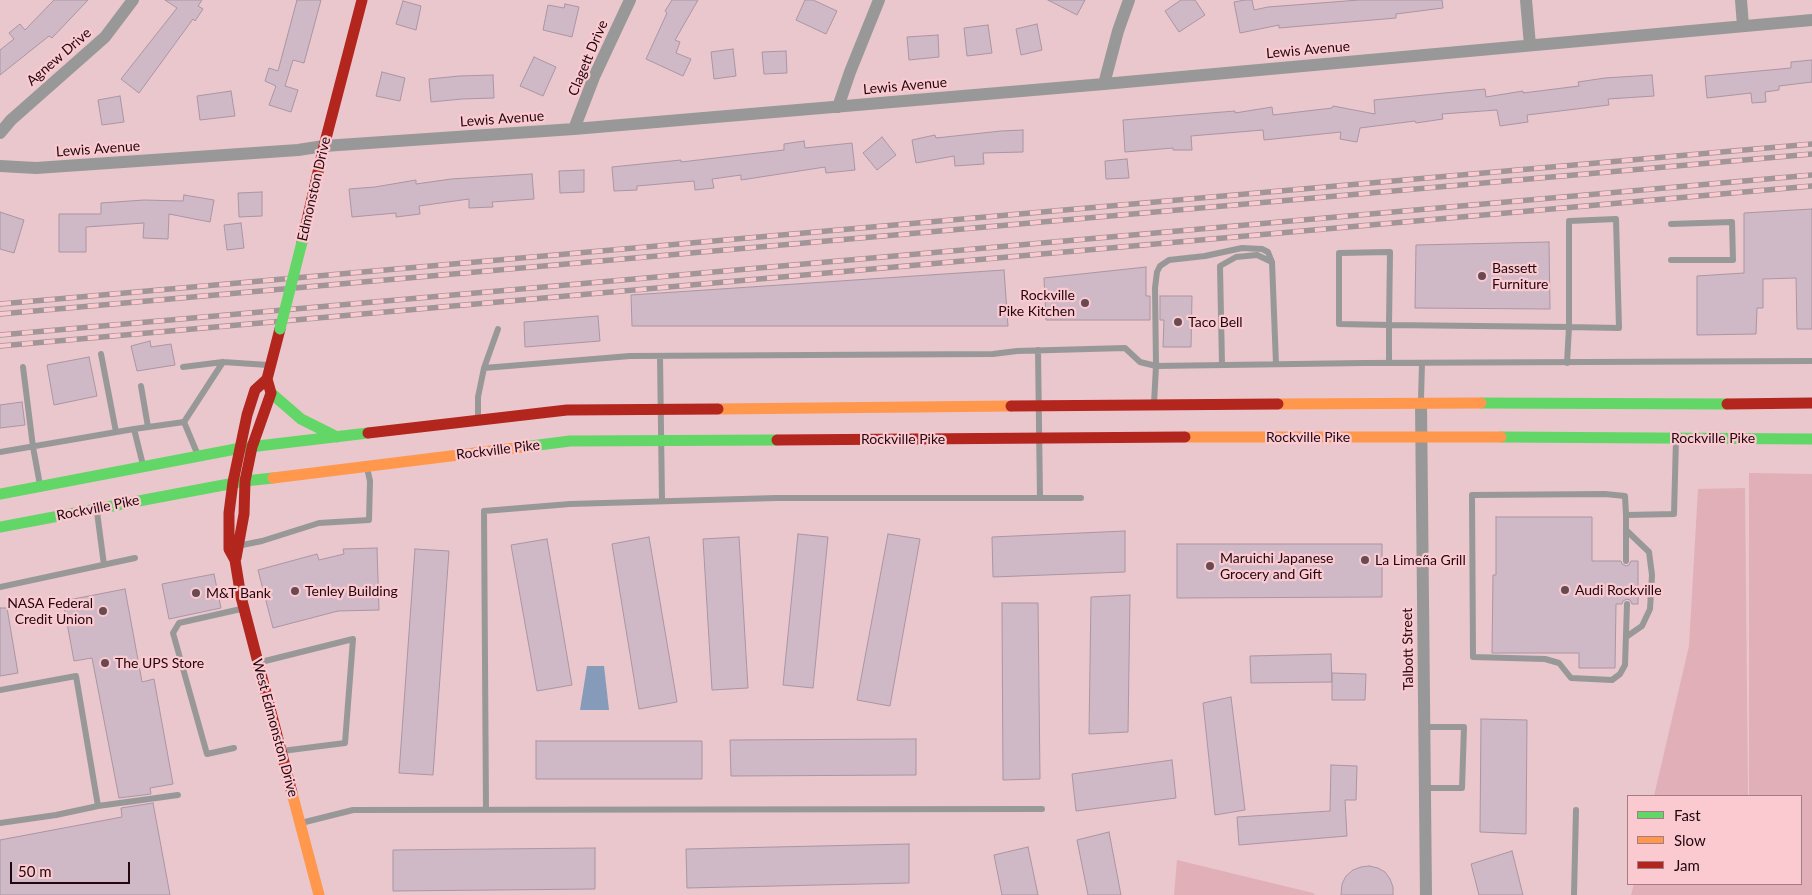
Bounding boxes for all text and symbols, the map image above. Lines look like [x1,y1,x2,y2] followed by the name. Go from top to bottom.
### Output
[565,18,611,98] street label: Clagett Drive
[23,24,95,90] street label: Agnew Drive
[1265,38,1351,62] street label: Lewis Avenue
[862,74,948,98] street label: Lewis Avenue
[459,108,545,130] street label: Lewis Avenue
[294,135,334,243] street label: Edmonston Drive
[55,138,141,160] street label: Lewis Avenue
[1492,260,1548,292] place label: Bassett Furniture
[1476,270,1488,282] marker: Bassett Furniture
[998,287,1075,320] place label: Rockville Pike Kitchen
[1079,297,1091,309] marker: Rockville Pike Kitchen
[1188,314,1243,330] place label: Taco Bell
[1172,316,1184,328] marker: Taco Bell
[1266,429,1350,445] street label: Rockville Pike
[1671,430,1755,446] street label: Rockville Pike
[861,431,945,447] street label: Rockville Pike
[455,437,541,463] street label: Rockville Pike
[55,492,141,524] street label: Rockville Pike
[1220,550,1334,582] place label: Maruichi Japanese Grocery and Gift
[1375,552,1466,568] place label: La Limeña Grill
[1359,554,1371,566] marker: La Limeña Grill
[1204,560,1216,572] marker: Maruichi Japanese Grocery and Gift
[1575,582,1662,598] place label: Audi Rockville
[305,583,398,599] place label: Tenley Building
[1559,584,1571,596] marker: Audi Rockville
[206,585,271,601] place label: M&T Bank
[289,585,301,597] marker: Tenley Building
[190,587,202,599] marker: M&T Bank
[7,595,93,628] place label: NASA Federal Credit Union
[97,605,109,617] marker: NASA Federal Credit Union
[1399,608,1417,690] street label: Talbott Street
[115,655,204,671] place label: The UPS Store
[99,657,111,669] marker: The UPS Store
[248,657,302,799] street label: West Edmonston Drive
[1627,795,1802,885] legend
[1674,806,1701,824] text: Fast
[1674,831,1706,849] text: Slow
[12,852,132,884] scale bar
[1674,856,1700,874] text: Jam
[18,862,52,880] text: 50 m

